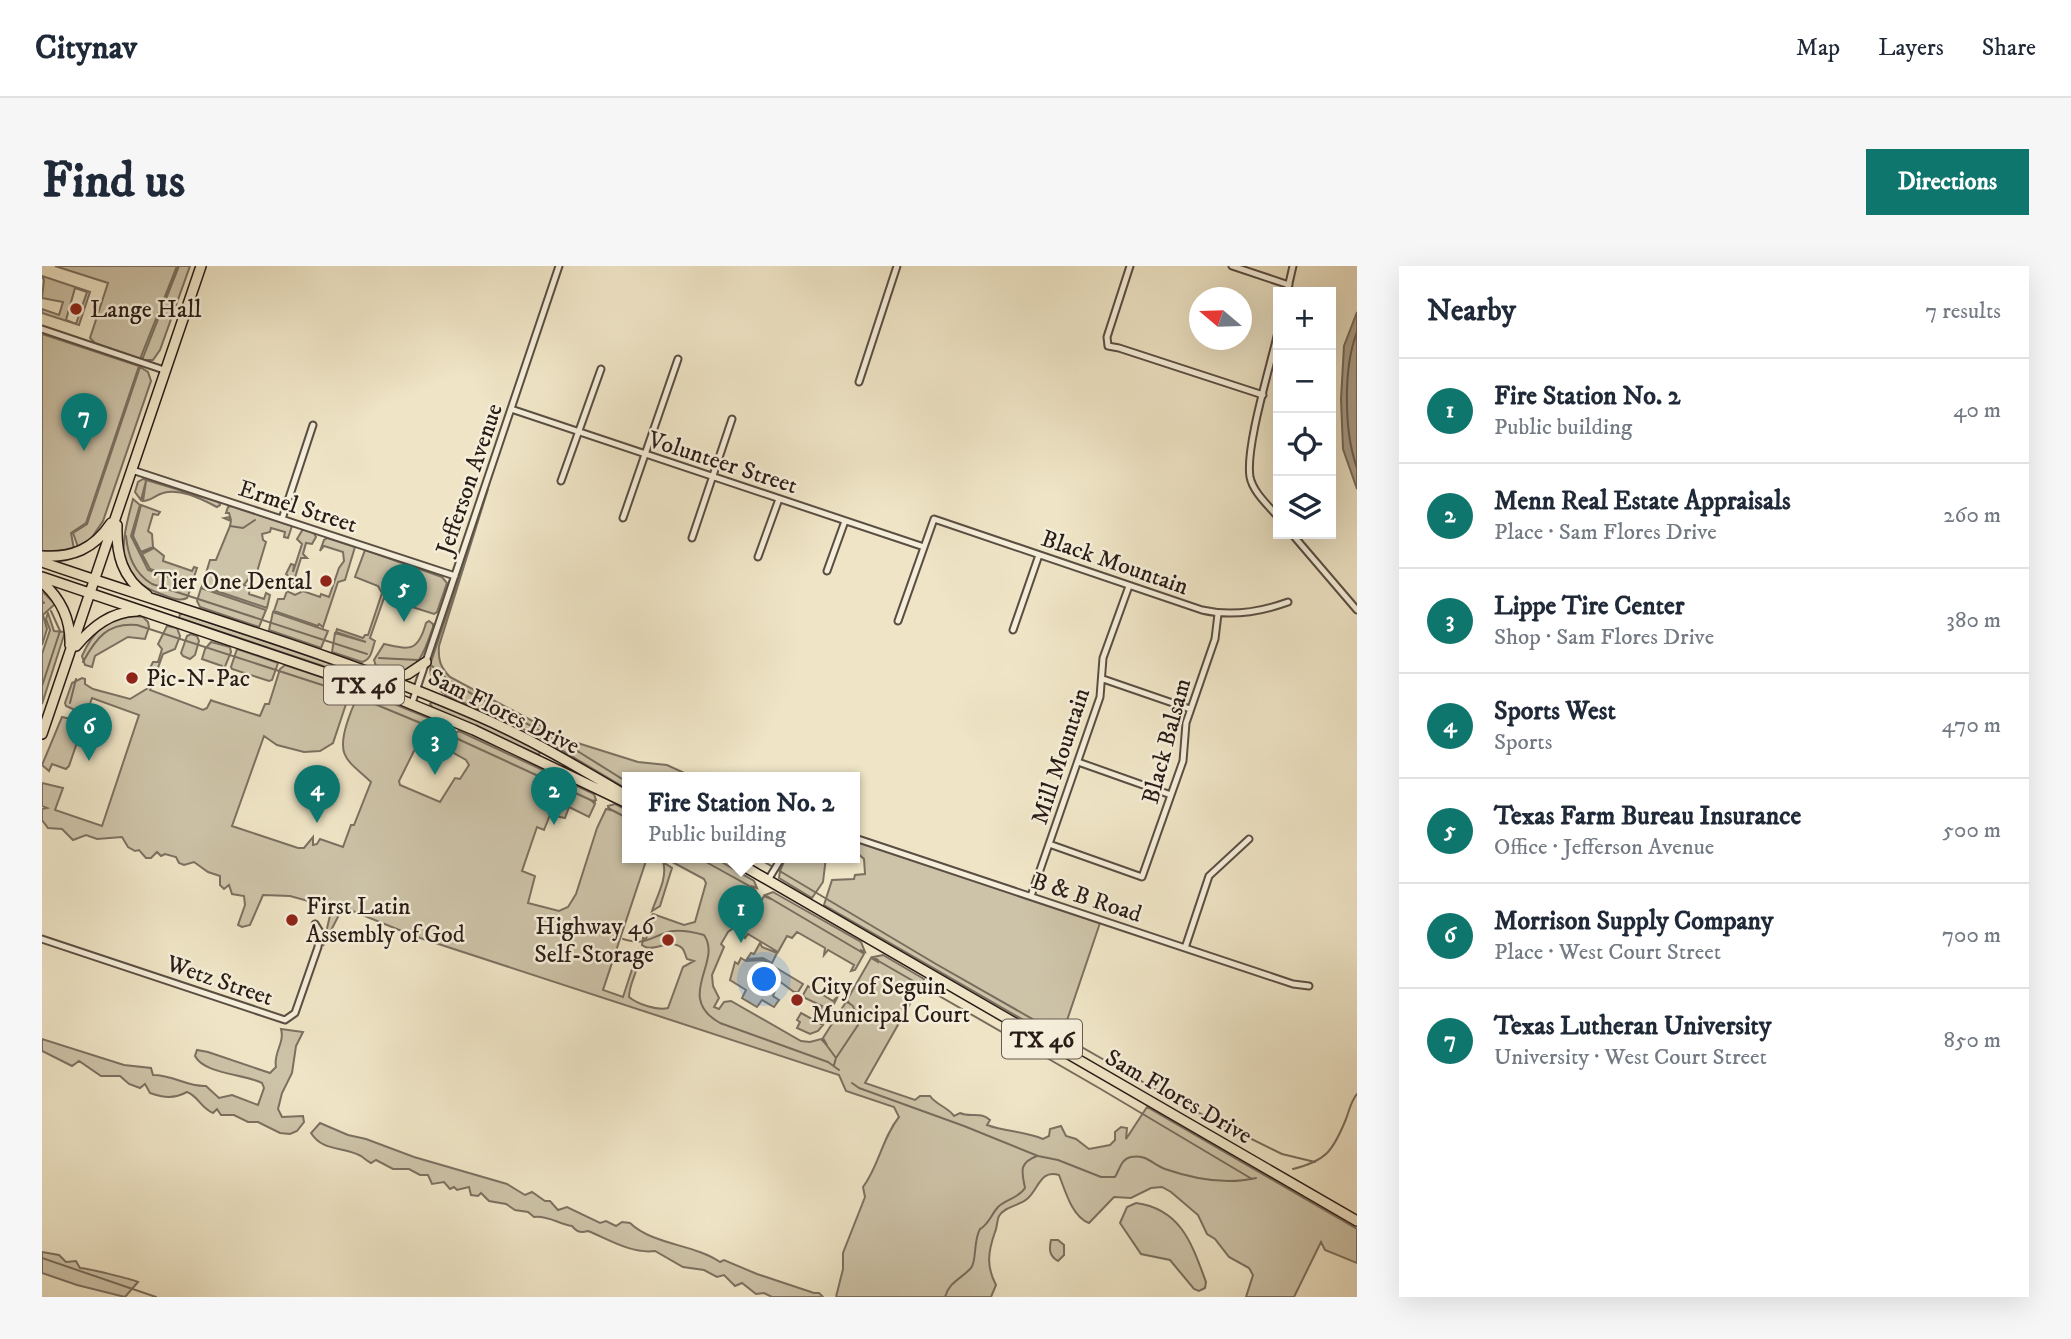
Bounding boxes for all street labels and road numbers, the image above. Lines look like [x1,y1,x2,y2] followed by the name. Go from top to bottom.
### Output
[429,400,510,561] street label: Jefferson Avenue
[643,424,801,501] street label: Volunteer Street
[235,474,361,540] street label: Ermel Street
[1037,524,1193,602] street label: Black Mountain
[423,662,584,762] street label: Sam Flores Drive
[324,666,404,704] road number: TX 46
[1136,675,1198,807] street label: Black Balsam
[1025,684,1097,828] street label: Mill Mountain
[1028,866,1146,930] street label: B & B Road
[161,948,277,1013] street label: Wetz Street
[1002,1020,1082,1058] road number: TX 46
[1100,1043,1257,1151] street label: Sam Flores Drive

